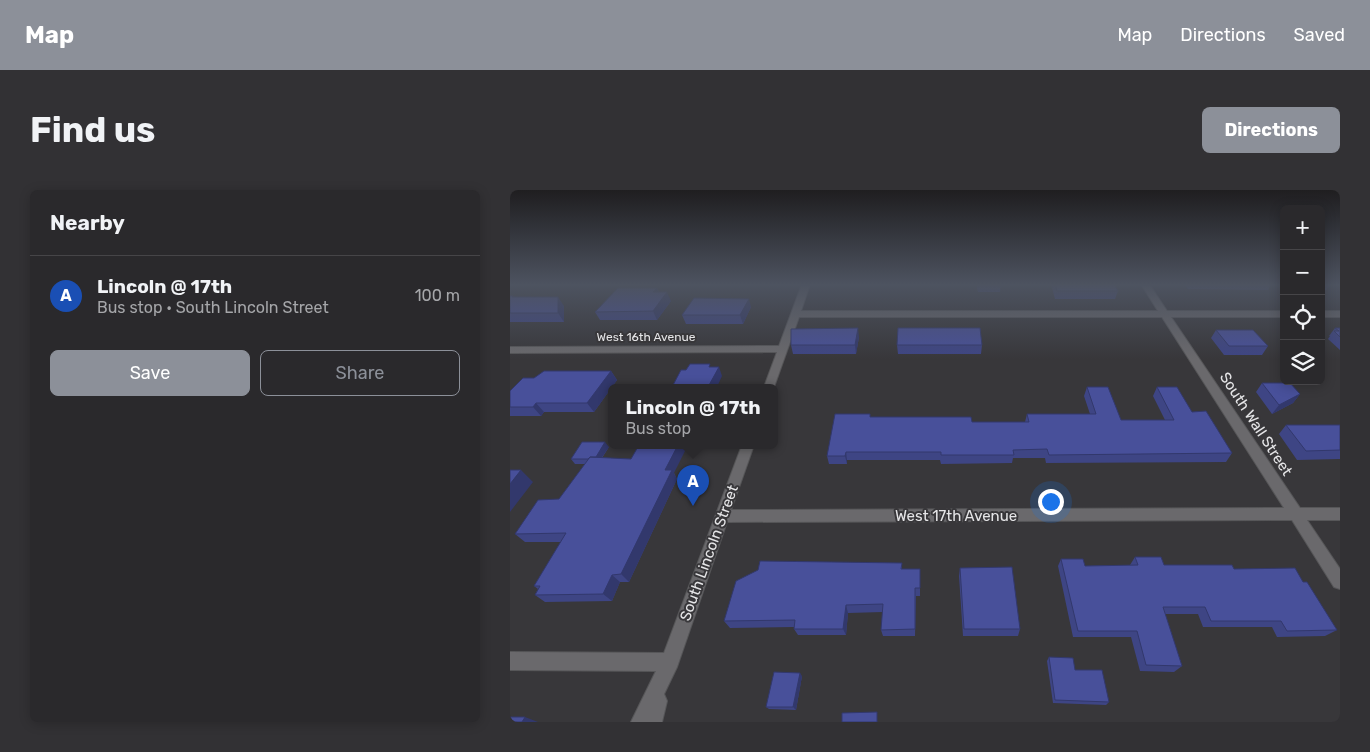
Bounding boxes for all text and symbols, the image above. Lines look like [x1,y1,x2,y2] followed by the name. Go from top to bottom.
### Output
[25,21,74,49] text: Map
[1117,24,1152,46] text: Map
[1180,24,1266,46] text: Directions
[1294,24,1345,46] text: Saved
[1202,107,1340,153] button: Directions
[30,109,155,151] text: Find us
[1280,205,1325,385] map controls
[1280,205,1325,250] button: +
[50,210,125,235] text: Nearby
[1280,250,1325,295] button: −
[97,275,232,298] text: Lincoln @ 17th
[60,286,72,305] text: A
[415,286,460,305] text: 100 m
[1280,295,1325,340] button: locate
[97,298,329,317] text: Bus stop · South Lincoln Street
[597,330,696,344] street label: West 16th Avenue
[1280,340,1325,385] button: layers
[50,350,250,396] button: Save
[260,350,460,396] button: Share
[1216,369,1296,479] street label: South Wall Street
[608,384,778,449] popup
[625,396,761,419] text: Lincoln @ 17th
[625,419,691,438] text: Bus stop
[677,465,709,506] pin: A
[676,482,742,623] street label: South Lincoln Street
[1038,489,1064,515] your location
[895,507,1017,525] street label: West 17th Avenue

